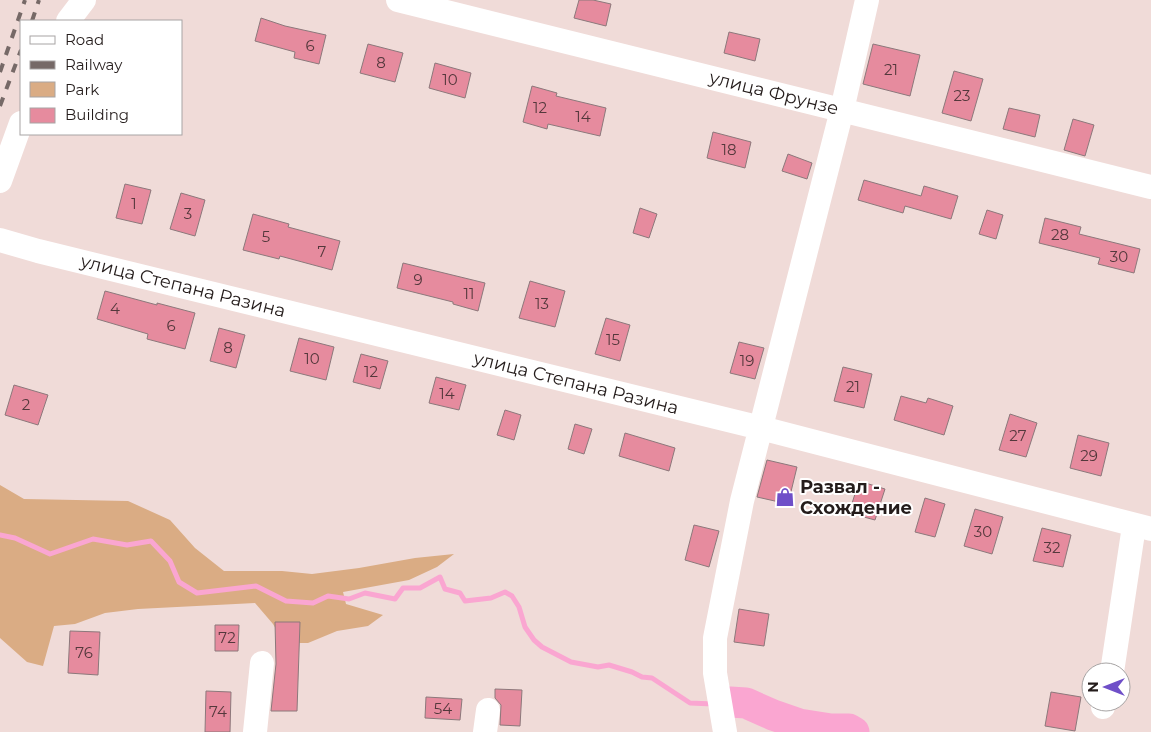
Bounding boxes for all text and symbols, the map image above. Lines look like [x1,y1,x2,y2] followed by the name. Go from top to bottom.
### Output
[20,20,182,135] legend
[65,30,104,49] text: Road
[305,36,315,55] house number: 6
[376,53,386,72] house number: 8
[65,55,123,74] text: Railway
[884,60,898,79] house number: 21
[706,66,841,120] street label: улица Фрунзе
[442,70,458,89] house number: 10
[65,80,99,99] text: Park
[954,86,970,105] house number: 23
[533,98,547,117] house number: 12
[65,105,129,124] text: Building
[575,107,591,126] house number: 14
[722,140,737,159] house number: 18
[131,194,137,213] house number: 1
[184,204,192,223] house number: 3
[1051,225,1069,244] house number: 28
[262,227,270,246] house number: 5
[318,242,327,261] house number: 7
[1110,247,1128,266] house number: 30
[77,250,288,322] street label: улица Степана Разина
[413,270,423,289] house number: 9
[464,284,474,303] house number: 11
[535,294,549,313] house number: 13
[110,299,120,318] house number: 4
[166,316,176,335] house number: 6
[606,330,620,349] house number: 15
[223,338,233,357] house number: 8
[470,347,681,419] street label: улица Степана Разина
[304,349,320,368] house number: 10
[740,351,754,370] house number: 19
[364,362,378,381] house number: 12
[846,377,860,396] house number: 21
[439,384,455,403] house number: 14
[22,395,30,414] house number: 2
[1009,426,1027,445] house number: 27
[1080,446,1098,465] house number: 29
[800,476,912,519] place label: Развал - Схождение
[774,486,796,508] shop icon: Развал - Схождение
[974,522,992,541] house number: 30
[1044,538,1060,557] house number: 32
[218,628,236,647] house number: 72
[75,643,93,662] house number: 76
[1081,662,1131,712] north arrow
[1084,681,1102,693] text: N
[434,699,452,718] house number: 54
[209,702,227,721] house number: 74

